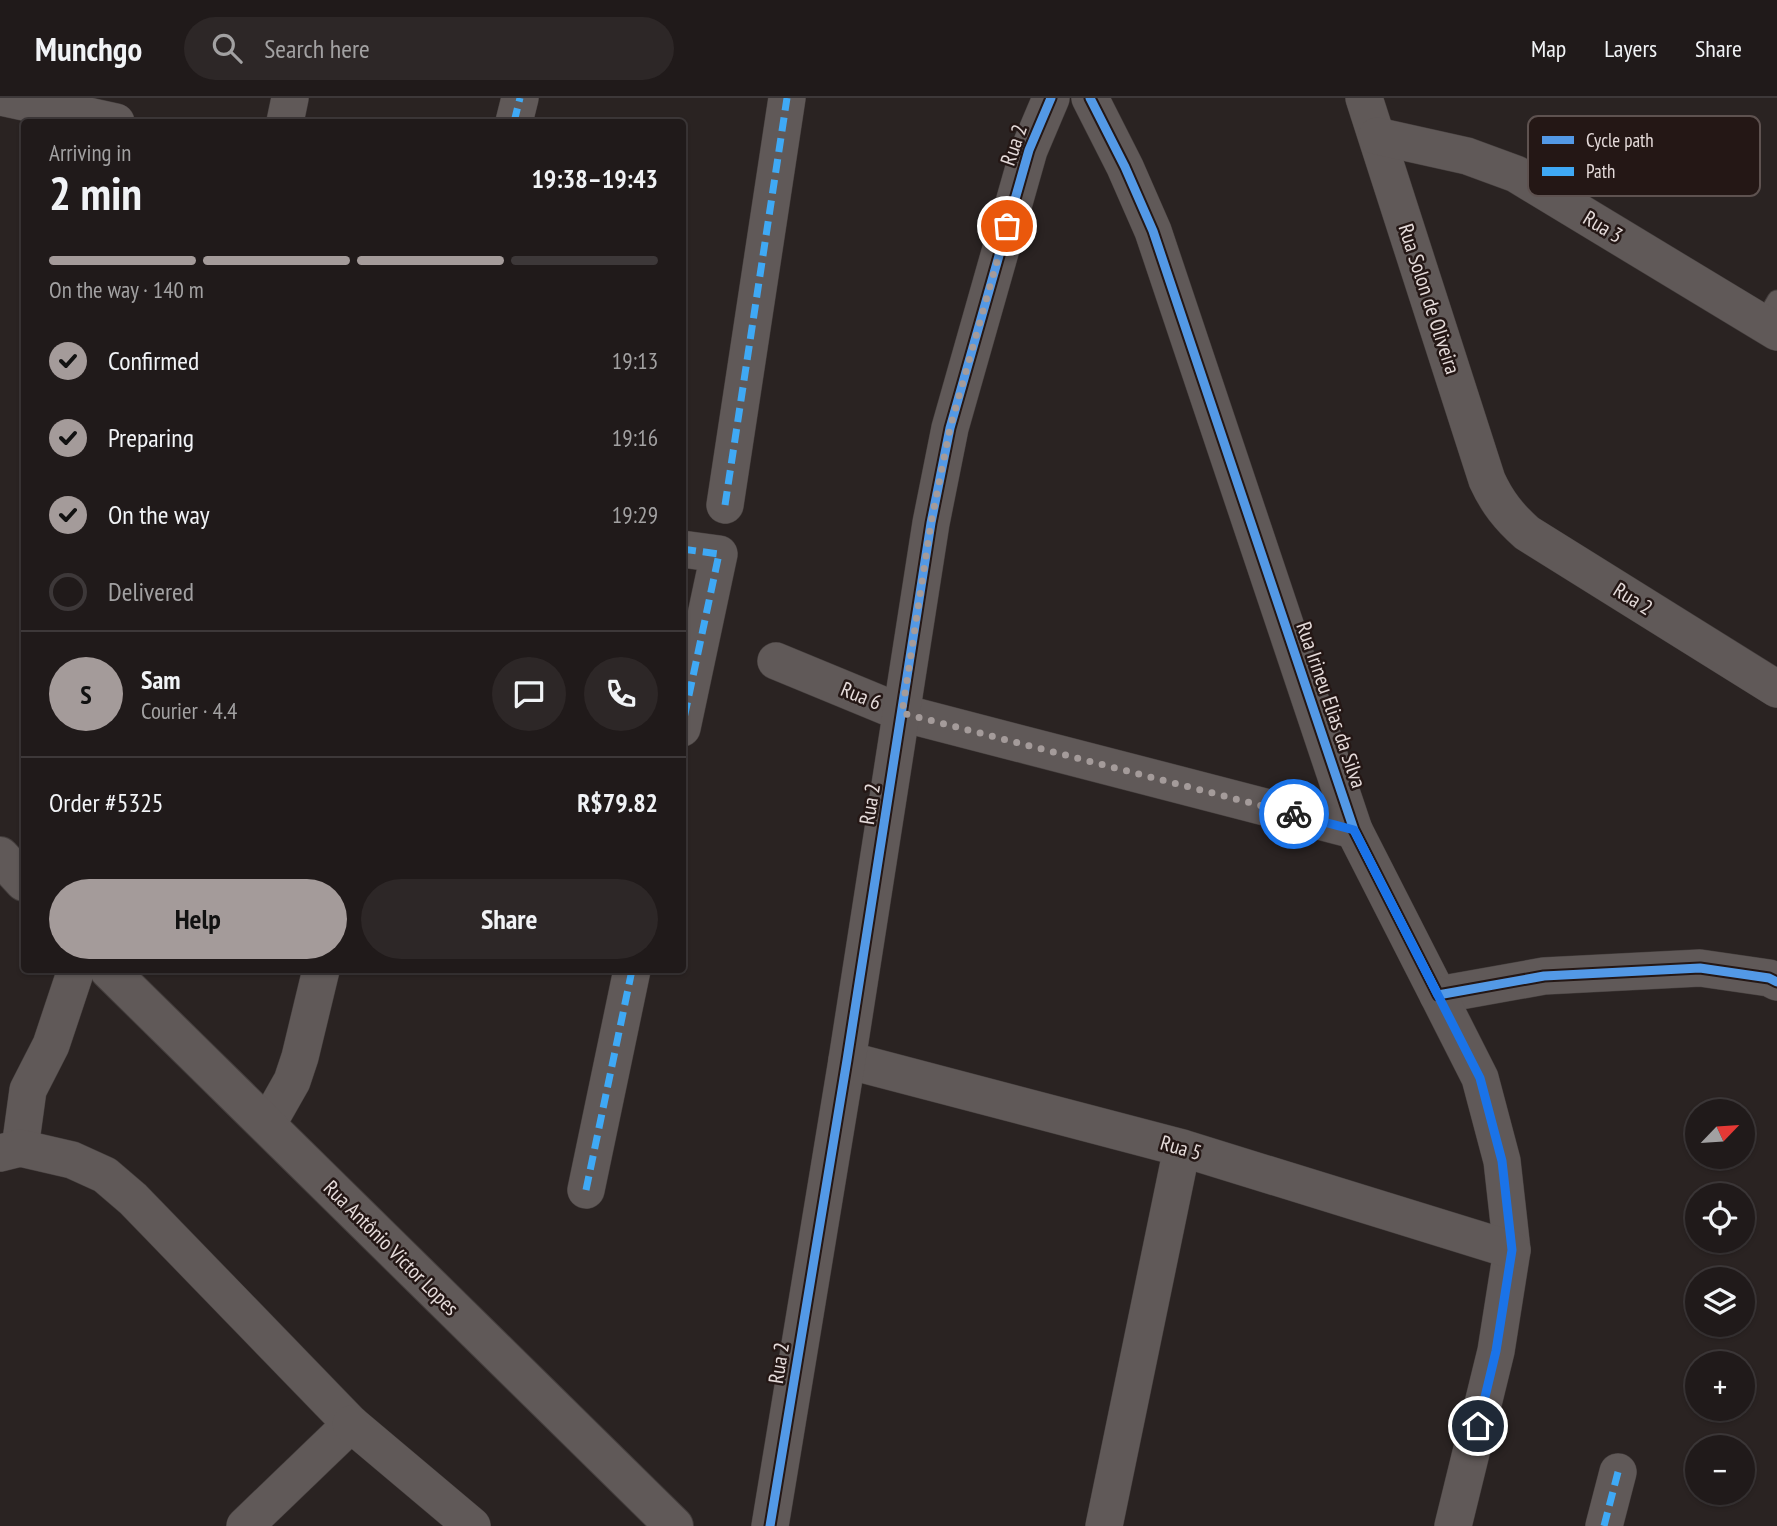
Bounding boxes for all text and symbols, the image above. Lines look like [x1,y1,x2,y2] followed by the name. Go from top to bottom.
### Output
[184,17,674,80] search box
[35,27,142,70] text: Munchgo
[208,29,246,67] icon: search
[264,32,370,65] text: Search here
[1531,33,1566,64] text: Map
[1604,33,1657,64] text: Layers
[1695,33,1742,64] text: Share
[1528,116,1760,196] legend
[994,121,1033,169] street label: Rua 2
[1586,128,1654,152] text: Cycle path
[49,138,131,167] text: Arriving in
[1586,159,1615,183] text: Path
[531,162,658,195] text: 19:38–19:43
[49,163,142,223] text: 2 min
[977,196,1037,256] pin
[1579,204,1628,249] street label: Rua 3
[988,207,1026,245] icon: bag
[1392,220,1466,377] street label: Rua Solon de Oliveira
[49,275,204,304] text: On the way · 140 m
[49,342,87,380] icon: check
[108,344,199,377] text: Confirmed
[612,346,658,375] text: 19:13
[49,419,87,457] icon: check
[108,421,194,454] text: Preparing
[612,423,658,452] text: 19:16
[49,496,87,534] icon: check
[108,498,210,531] text: On the way
[612,500,658,529] text: 19:29
[108,575,194,608] text: Delivered
[1609,576,1658,621] street label: Rua 2
[1290,618,1373,792] street label: Rua Irineu Elias da Silva
[492,657,566,731] button: chat
[584,657,658,731] button: phone
[141,663,180,696] text: Sam
[837,675,885,716] street label: Rua 6
[80,678,92,711] text: S
[141,696,237,725] text: Courier · 4.4
[1259,779,1329,849] courier
[853,781,886,827] street label: Rua 2
[49,786,164,819] text: Order #5325
[577,786,658,819] text: R$79.82
[1275,795,1313,833] icon: bike
[49,879,347,959] button: Help
[361,879,658,959] button: Share
[1685,1099,1755,1169] north arrow
[1685,1099,1755,1505] map controls
[1157,1129,1205,1166] street label: Rua 5
[318,1174,465,1321] street label: Rua Antônio Victor Lopes
[1685,1183,1755,1253] button: locate
[1685,1267,1755,1337] button: layers
[762,1340,795,1386] street label: Rua 2
[1685,1351,1755,1421] button: +
[1448,1396,1508,1456] pin
[1459,1407,1497,1445] icon: home
[1685,1435,1755,1505] button: −

